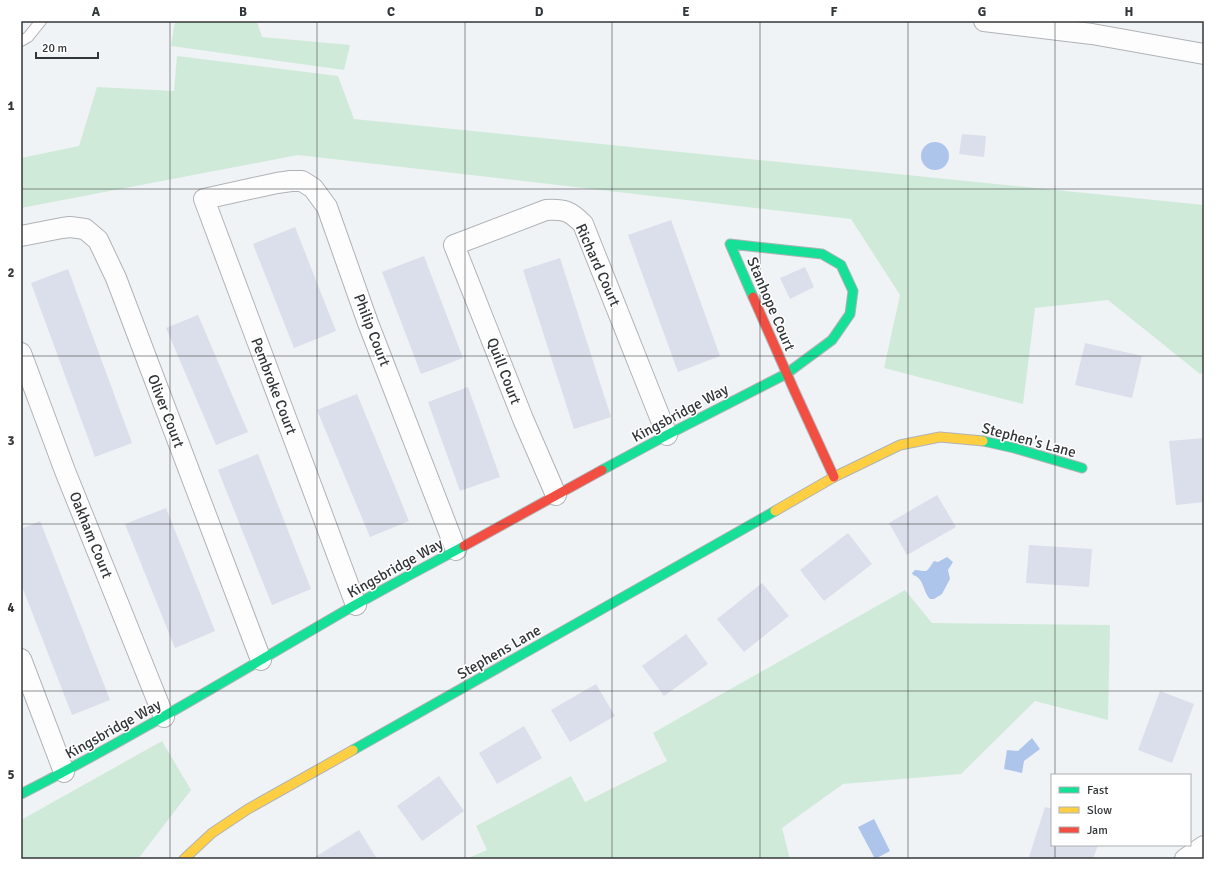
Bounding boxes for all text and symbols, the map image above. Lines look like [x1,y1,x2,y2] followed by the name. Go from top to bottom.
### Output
[92,4,101,20] text: A
[239,4,247,20] text: B
[387,4,395,20] text: C
[535,4,544,20] text: D
[682,4,690,20] text: E
[831,4,838,20] text: F
[978,4,986,20] text: G
[1125,4,1133,20] text: H
[36,34,98,60] scale bar
[42,41,67,56] text: 20 m
[7,98,15,114] text: 1
[572,221,624,309] street label: Richard Court
[743,254,799,354] street label: Stanhope Court
[7,265,15,281] text: 2
[350,291,394,369] street label: Philip Court
[247,335,301,437] street label: Pembroke Court
[483,335,525,407] street label: Quill Court
[144,372,188,450] street label: Oliver Court
[629,380,731,446] street label: Kingsbridge Way
[980,419,1078,461] street label: Stephen's Lane
[7,433,15,449] text: 3
[65,489,117,581] street label: Oakham Court
[344,534,446,602] street label: Kingsbridge Way
[7,600,15,616] text: 4
[454,621,544,683] street label: Stephens Lane
[62,695,164,763] street label: Kingsbridge Way
[7,767,15,783] text: 5
[1051,774,1191,846] legend
[1087,783,1108,798] text: Fast
[1087,803,1112,818] text: Slow
[1087,823,1108,838] text: Jam

